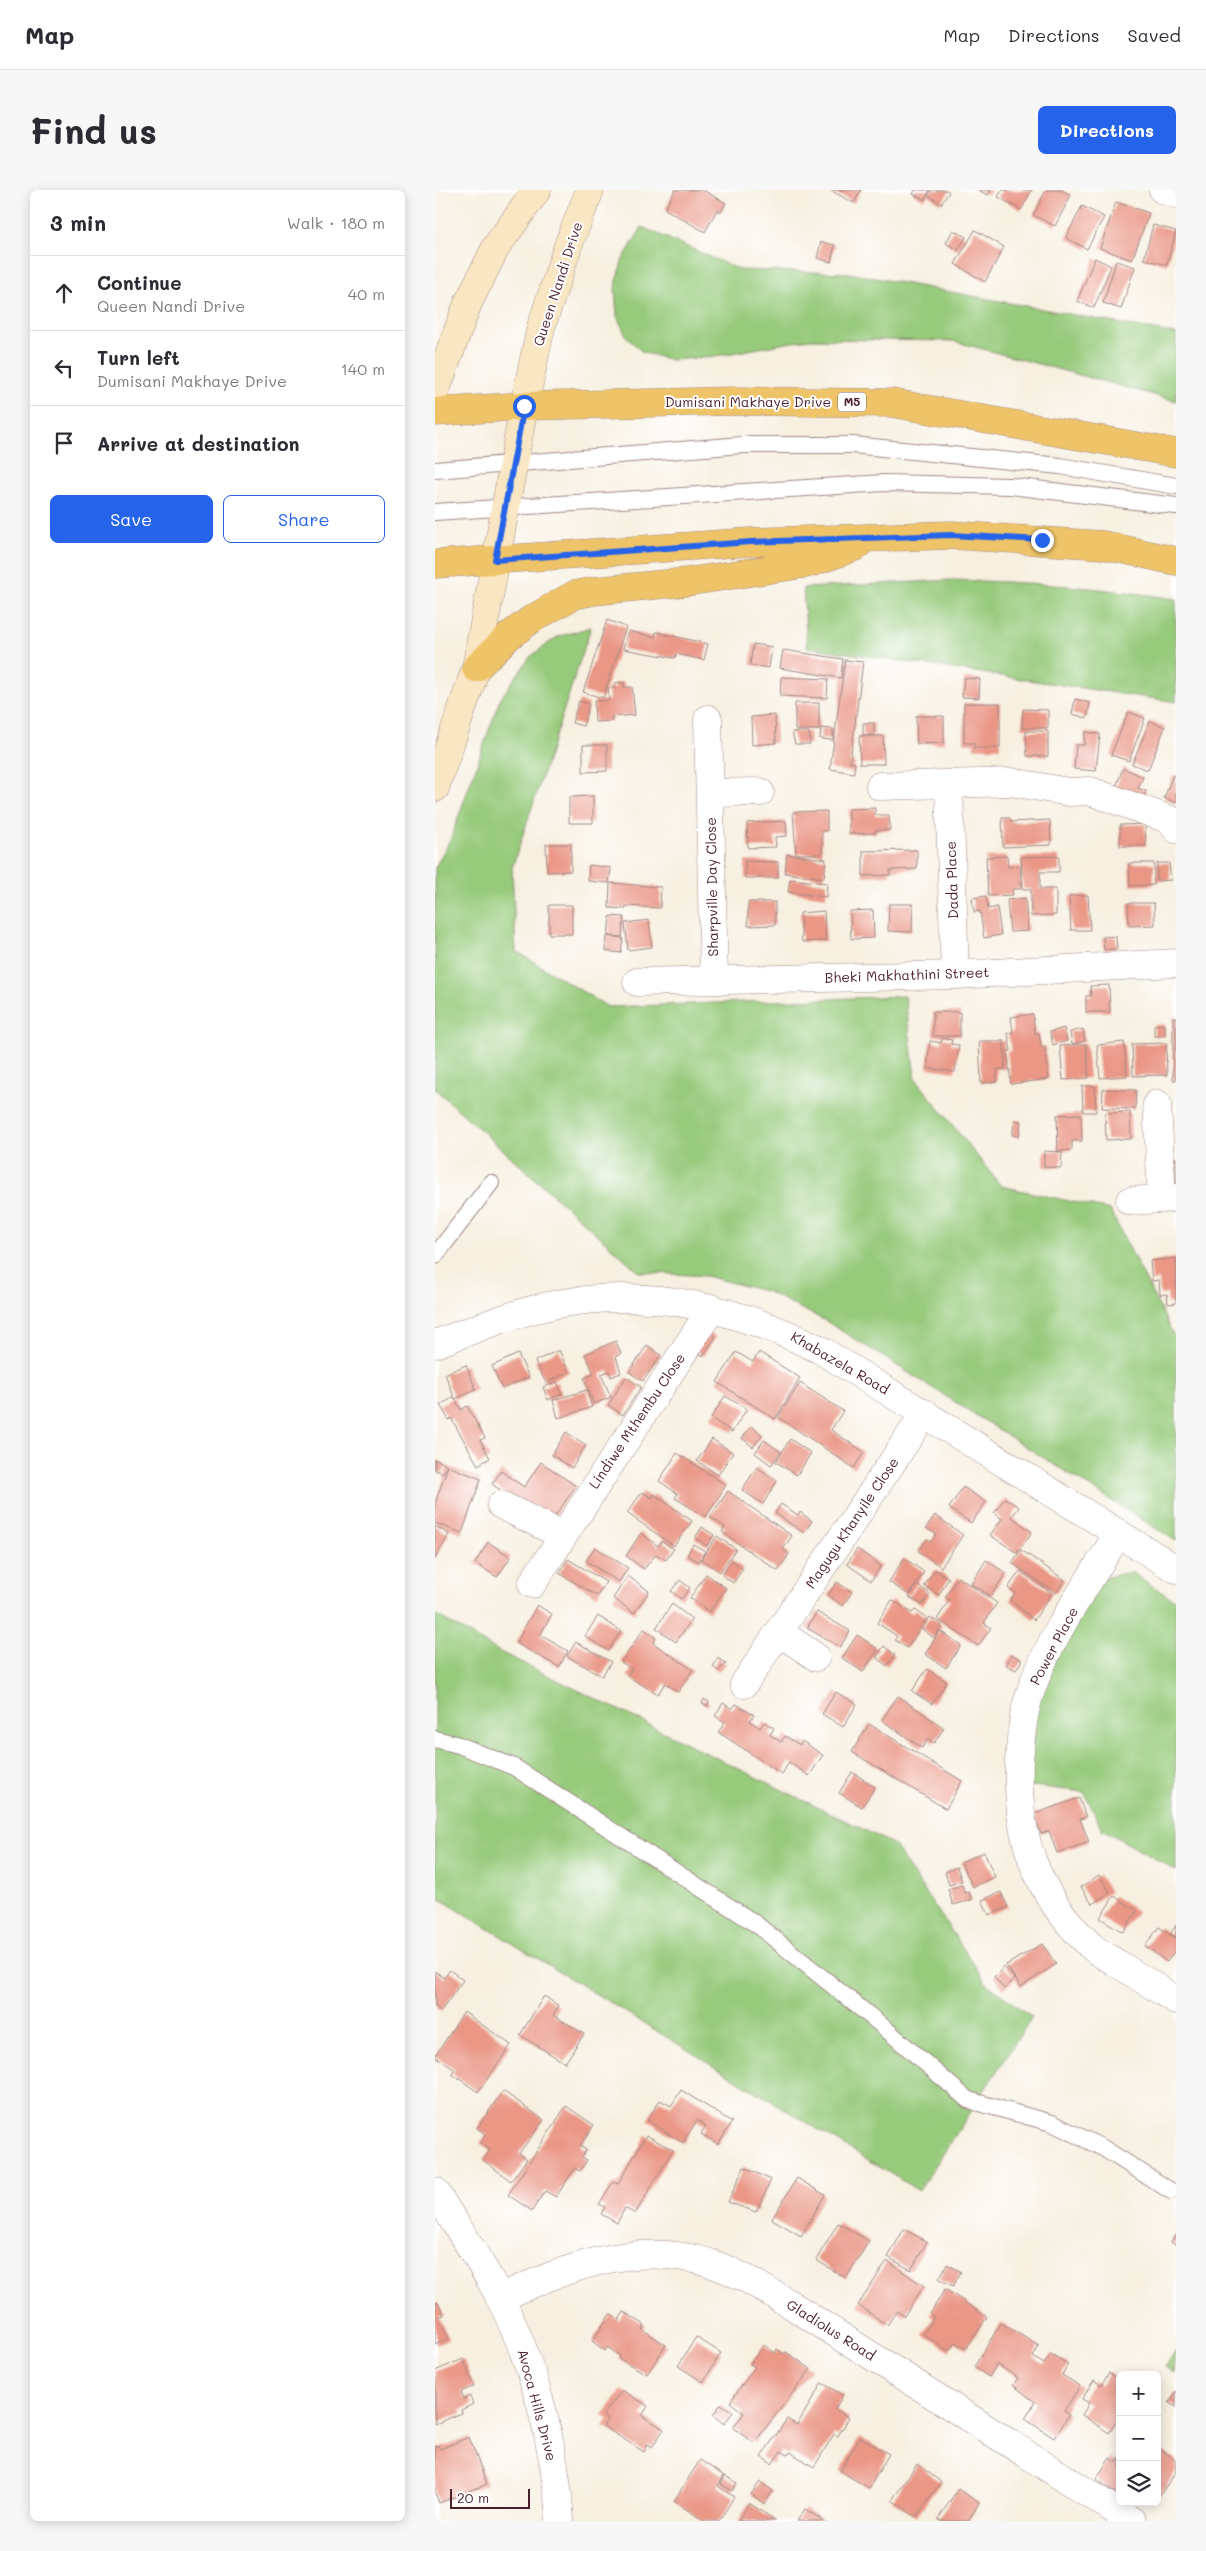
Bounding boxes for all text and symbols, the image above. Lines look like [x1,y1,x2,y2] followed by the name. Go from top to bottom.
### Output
[25,19,74,50] text: Map
[943,23,980,47] text: Map
[1008,23,1100,47] text: Directions
[1128,23,1181,47] text: Saved
[1038,106,1176,154] button: Directions
[30,107,157,153] text: Find us
[50,209,106,236] text: 3 min
[287,212,385,233] text: Walk · 180 m
[528,219,587,348] street label: Queen Nandi Drive
[97,270,182,295] text: Continue
[50,279,78,307] icon: ahead
[348,283,385,304] text: 40 m
[97,295,245,316] text: Queen Nandi Drive
[97,345,180,370] text: Turn left
[50,354,78,382] icon: left
[341,358,385,379] text: 140 m
[97,370,287,391] text: Dumisani Makhaye Drive
[665,392,831,411] street label: Dumisani Makhaye Drive
[838,392,866,412] road number: M5
[513,395,536,418] route start
[50,429,78,457] icon: arrive
[97,431,300,456] text: Arrive at destination
[50,495,213,543] button: Save
[223,495,385,543] button: Share
[1031,529,1054,552] route end
[701,817,722,957] street label: Sharpville Day Close
[941,841,962,919] street label: Dada Place
[824,962,990,987] street label: Bheki Makhathini Street
[788,1327,893,1399] street label: Khabazela Road
[584,1349,689,1492] street label: Lindiwe Mthembu Close
[801,1453,903,1592] street label: Magugu Khanyile Close
[1025,1604,1082,1688] street label: Power Place
[783,2295,879,2365] street label: Gladiolus Road
[513,2347,562,2463] street label: Avoca Hills Drive
[1116,2371,1161,2506] map controls
[1116,2371,1161,2416] button: +
[1116,2416,1161,2461] button: −
[1116,2461,1161,2506] button: layers
[450,2486,530,2509] scale bar
[457,2488,489,2507] text: 20 m

